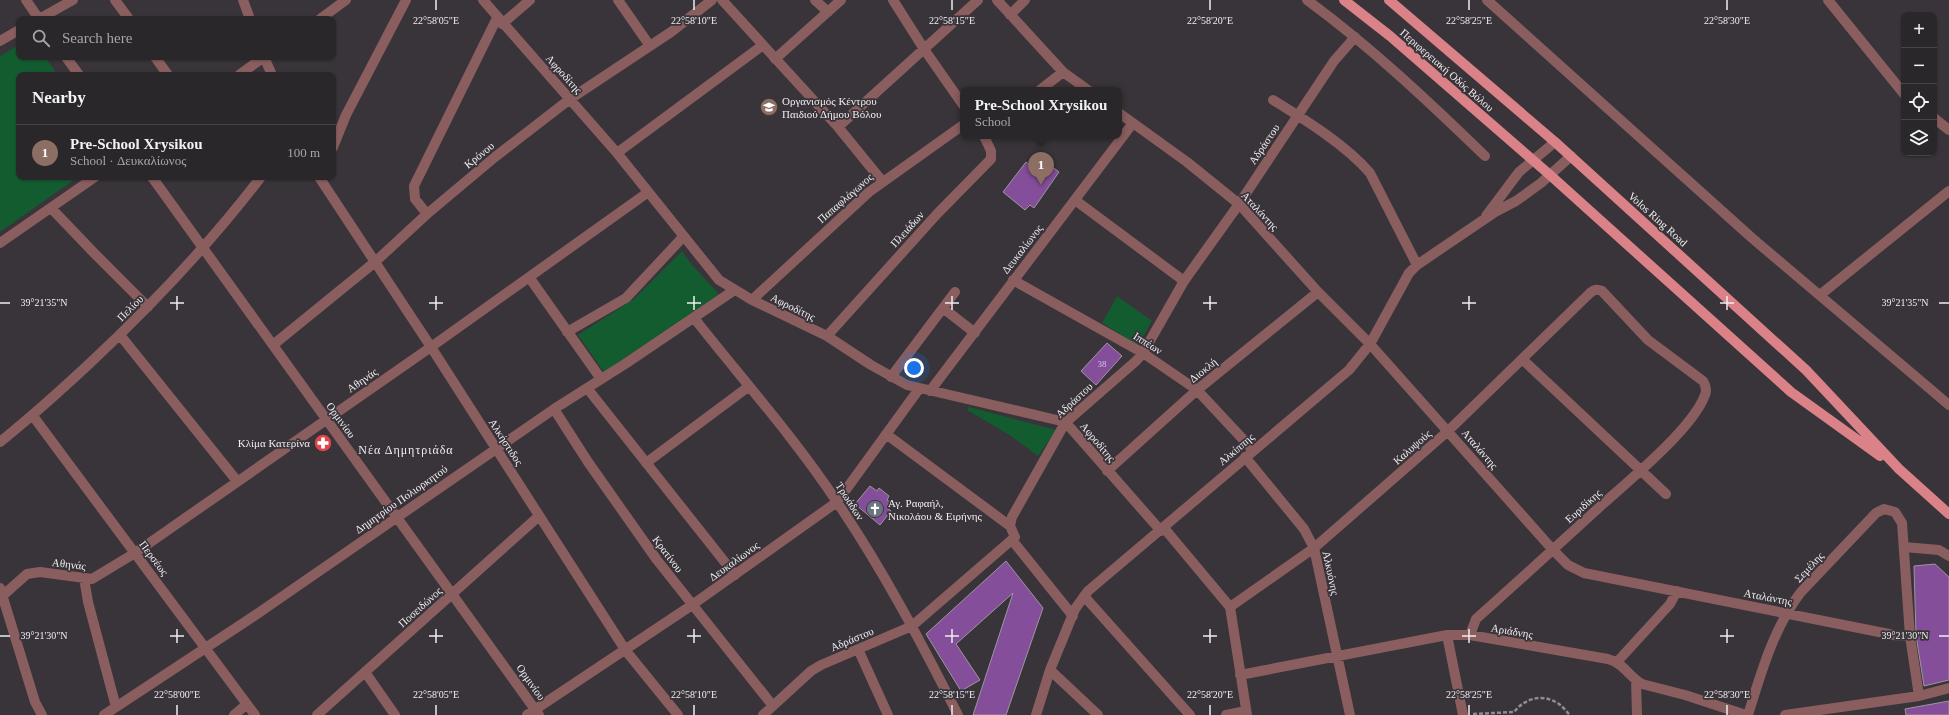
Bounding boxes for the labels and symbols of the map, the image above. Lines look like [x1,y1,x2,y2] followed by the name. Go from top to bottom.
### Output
[413,15,459,26] text: 22°58'05"E
[671,15,717,26] text: 22°58'10"E
[929,15,975,26] text: 22°58'15"E
[1187,15,1233,26] text: 22°58'20"E
[1446,15,1492,26] text: 22°58'25"E
[1704,15,1750,26] text: 22°58'30"E
[1398,26,1497,114] street label: Περιφερειακή Οδός Βόλου
[543,52,585,96] street label: Αφροδίτης
[782,95,882,120] place label: Οργανισμός Κέντρου Παιδιού Δήμου Βόλου
[759,97,779,117] school or university icon: Οργανισμός Κέντρου Παιδιού Δήμου Βόλου
[1246,121,1282,166] street label: Αδράστου
[462,139,497,171] street label: Κρόνου
[1028,152,1054,185] pin: 1
[815,170,876,225] street label: Παπαφλάγωνος
[1239,189,1281,233] street label: Αταλάντης
[1626,189,1690,249] street label: Volos Ring Road
[888,209,926,249] street label: Πλειάδων
[999,222,1045,276] street label: Δευκαλίωνος
[769,291,818,323] street label: Αφροδίτης
[115,292,146,323] street label: Πελίου
[20,297,68,308] text: 39°21'35"N
[1881,297,1929,308] text: 39°21'35"N
[1131,330,1165,356] street label: Ιππέων
[1187,355,1219,385] street label: Διοκλή
[904,358,924,378] your location
[1098,359,1107,369] house number: 38
[345,365,380,395] street label: Αθηνάς
[1053,380,1095,420] street label: Αδράστου
[324,400,358,441] street label: Ορμινίου
[487,417,526,468] street label: Αλκήστιδος
[1078,420,1118,465] street label: Αφροδίτης
[1391,427,1434,467] street label: Καλυψούς
[1459,427,1501,472] street label: Αταλάντης
[1216,430,1257,467] street label: Αλκίππης
[313,433,333,453] pharmacy icon: Κλίμα Κατερίνα
[238,437,310,449] place label: Κλίμα Κατερίνα
[358,443,454,457] district label: Νέα Δημητριάδα
[352,462,450,536] street label: Δημητρίου Πολιορκητού
[833,480,867,522] street label: Τρωάδων
[1562,486,1604,525] street label: Ευριδίκης
[888,497,982,522] place label: Αγ. Ραφαήλ, Νικολάου & Ειρήνης
[865,499,885,519] church icon: Αγ. Ραφαήλ, Νικολάου & Ειρήνης
[650,533,686,575] street label: Κρατίνου
[137,538,171,578] street label: Περσέως
[707,539,762,583] street label: Δευκαλίωνος
[1792,549,1826,585] street label: Σεμέλης
[1320,550,1342,597] street label: Αλκυόνης
[51,556,87,572] street label: Αθηνάς
[396,584,445,630] street label: Ποσειδώνος
[1743,586,1794,608] street label: Αταλάντης
[1490,621,1535,641] street label: Αριάδνης
[829,624,876,653] street label: Αδράστου
[20,630,68,641] text: 39°21'30"N
[1881,630,1929,641] text: 39°21'30"N
[514,662,548,703] street label: Ορμινίου
[154,689,200,700] text: 22°58'00"E
[413,689,459,700] text: 22°58'05"E
[671,689,717,700] text: 22°58'10"E
[929,689,975,700] text: 22°58'15"E
[1187,689,1233,700] text: 22°58'20"E
[1446,689,1492,700] text: 22°58'25"E
[1704,689,1750,700] text: 22°58'30"E

